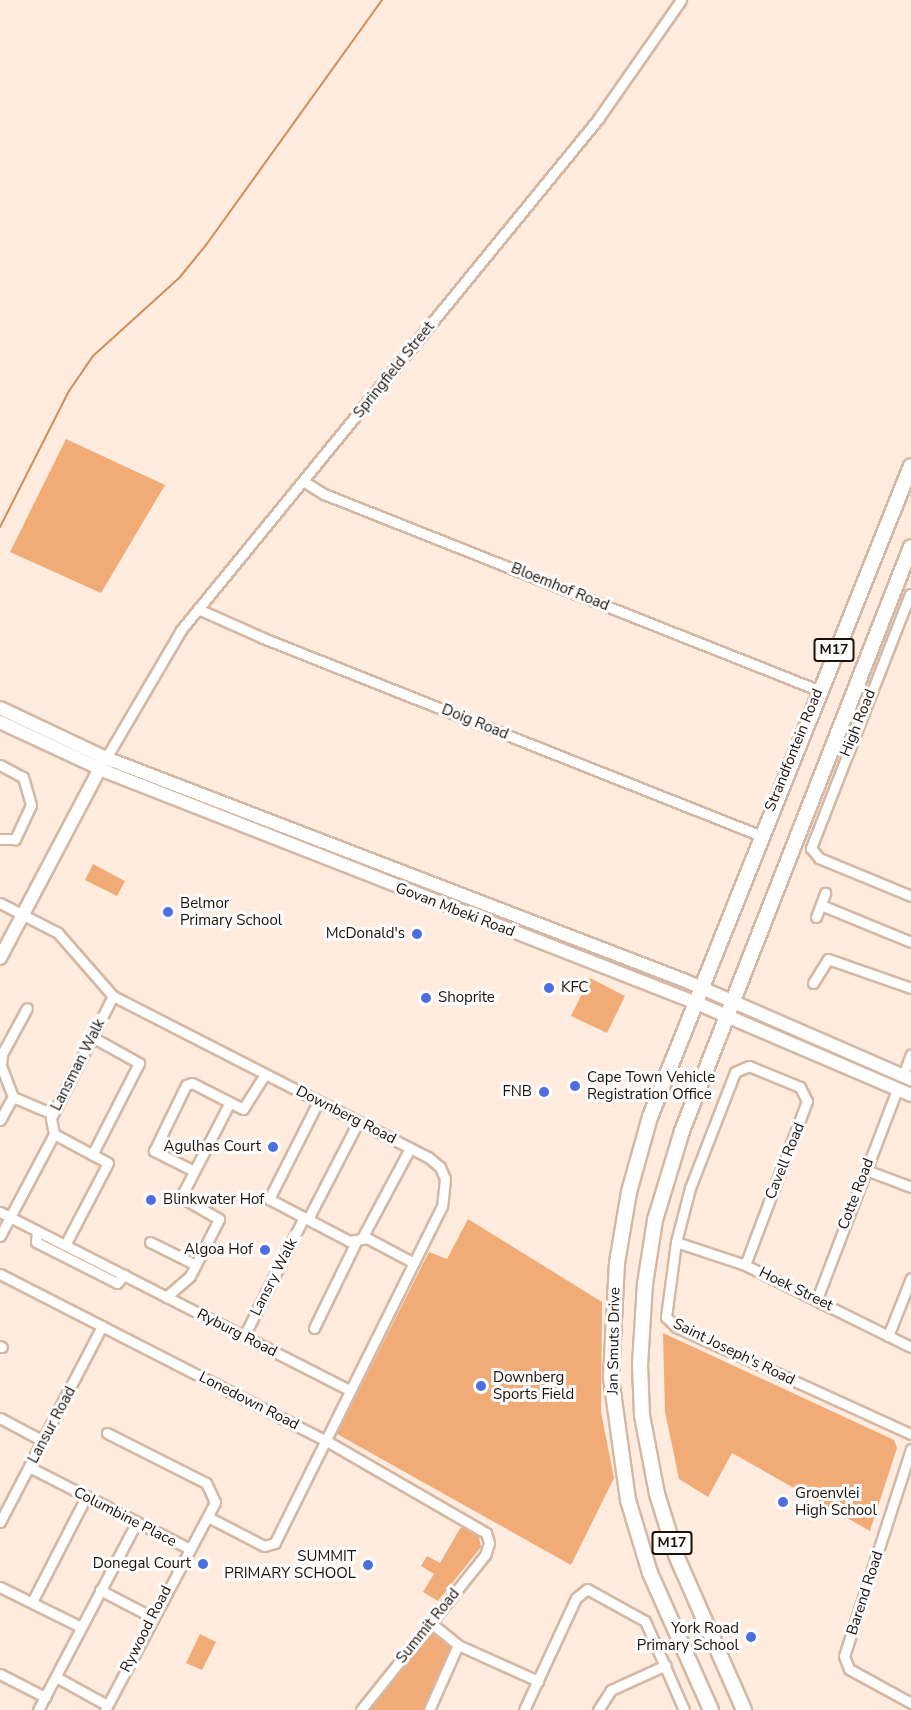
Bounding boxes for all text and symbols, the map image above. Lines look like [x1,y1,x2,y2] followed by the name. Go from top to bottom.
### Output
[350,318,438,422] street label: Springfield Street
[508,559,612,615] street label: Bloemhof Road
[813,639,855,661] road number: M17
[761,686,827,814] street label: Strandfontein Road
[836,687,880,759] street label: High Road
[439,700,511,744] street label: Doig Road
[393,879,517,941] street label: Govan Mbeki Road
[180,894,282,929] place label: Belmor Primary School
[161,905,175,919] marker: Belmor Primary School
[326,925,405,943] place label: McDonald's
[410,927,424,941] marker: McDonald's
[561,979,588,997] place label: KFC
[542,981,556,995] marker: KFC
[438,989,495,1007] place label: Shoprite
[419,991,433,1005] marker: Shoprite
[47,1016,109,1114] street label: Lansman Walk
[587,1068,715,1103] place label: Cape Town Vehicle Registration Office
[568,1079,582,1093] marker: Cape Town Vehicle Registration Office
[293,1082,399,1148] street label: Downberg Road
[503,1083,532,1101] place label: FNB
[537,1085,551,1099] marker: FNB
[761,1120,809,1202] street label: Cavell Road
[164,1138,261,1156] place label: Agulhas Court
[266,1140,280,1154] marker: Agulhas Court
[834,1156,878,1232] street label: Cotte Road
[163,1191,264,1209] place label: Blinkwater Hof
[144,1193,158,1207] marker: Blinkwater Hof
[247,1235,301,1319] street label: Lansry Walk
[184,1241,253,1259] place label: Algoa Hof
[258,1243,272,1257] marker: Algoa Hof
[756,1263,836,1315] street label: Hoek Street
[604,1287,624,1395] street label: Jan Smuts Drive
[194,1305,280,1361] street label: Ryburg Road
[670,1315,798,1389] street label: Saint Joseph's Road
[196,1368,302,1434] street label: Lonedown Road
[493,1368,574,1403] place label: Downberg Sports Field
[474,1379,488,1393] marker: Downberg Sports Field
[24,1384,80,1466] street label: Lansur Road
[71,1483,179,1551] street label: Columbine Place
[795,1484,877,1519] place label: Groenvlei High School
[776,1495,790,1509] marker: Groenvlei High School
[651,1532,693,1554] road number: M17
[224,1547,356,1582] place label: SUMMIT PRIMARY SCHOOL
[843,1549,887,1637] street label: Barend Road
[93,1555,191,1573] place label: Donegal Court
[196,1557,210,1571] marker: Donegal Court
[361,1558,375,1572] marker: SUMMIT PRIMARY SCHOOL
[116,1583,176,1675] street label: Rywood Road
[392,1585,464,1667] street label: Summit Road
[637,1619,739,1654] place label: York Road Primary School
[744,1630,758,1644] marker: York Road Primary School

